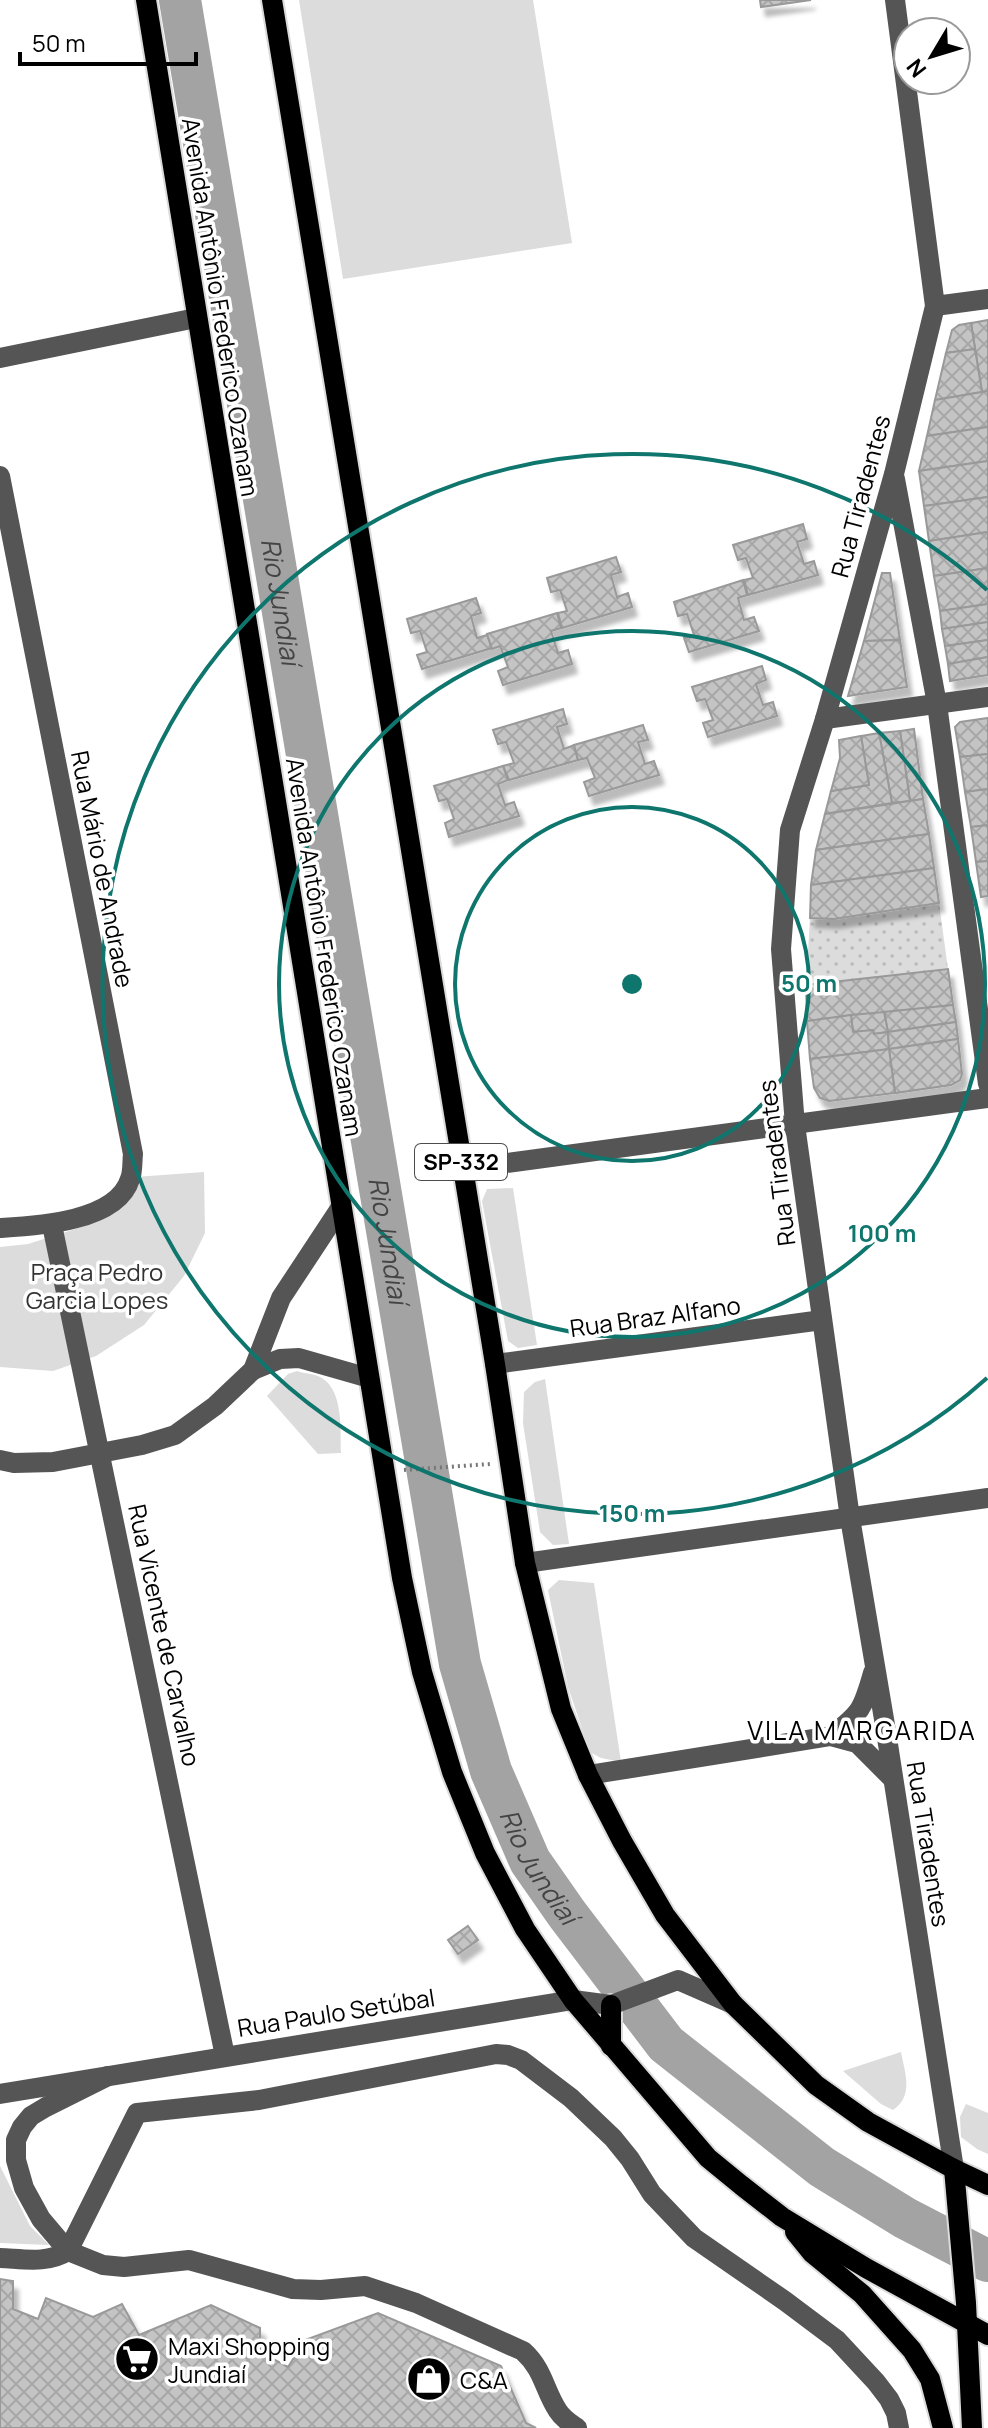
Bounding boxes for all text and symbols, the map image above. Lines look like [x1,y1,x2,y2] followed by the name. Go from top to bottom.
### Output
[20,16,196,66] scale bar
[892,16,972,96] north arrow
[32,26,86,59] text: 50 m
[900,53,933,84] text: N
[175,115,267,499] street label: Avenida Antônio Frederico Ozanam
[822,411,898,581] street label: Rua Tiradentes
[253,535,310,672] water label: Rio Jundiaí
[64,748,142,990] street label: Rua Mário de Andrade
[279,755,371,1139] street label: Avenida Antônio Frederico Ozanam
[781,966,837,999] text: 50 m
[618,970,646,998] centre of rings
[749,1078,803,1248] street label: Rua Tiradentes
[415,1144,507,1180] road number: SP-332
[360,1174,418,1311] water label: Rio Jundiaí
[848,1216,916,1249] text: 100 m
[26,1255,168,1316] park label: Praça Pedro Garcia Lopes
[568,1288,742,1344] street label: Rua Braz Alfano
[599,1496,665,1529] text: 150 m
[121,1501,209,1769] street label: Rua Vicente de Carvalho
[747,1712,977,1748] district label: VILA MARGARIDA
[900,1759,958,1929] street label: Rua Tiradentes
[492,1804,589,1936] water label: Rio Jundiaí
[235,1980,437,2044] street label: Rua Paulo Setúbal
[168,2329,330,2390] place label: Maxi Shopping Jundiaí
[113,2335,161,2383] supermarket icon: Maxi Shopping Jundiaí
[405,2355,453,2403] shop icon: C&A
[460,2363,508,2396] place label: C&A

